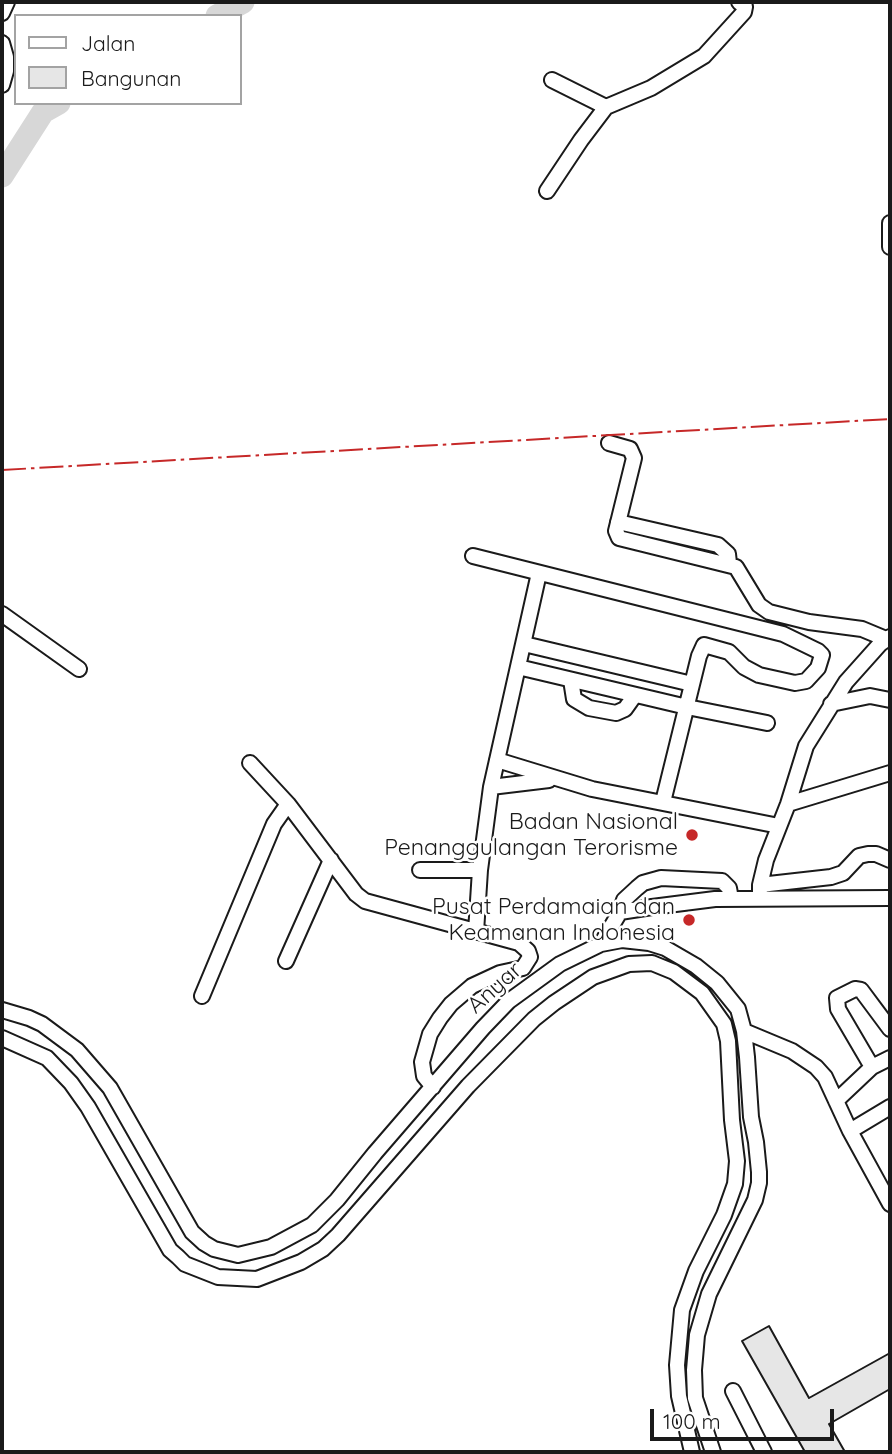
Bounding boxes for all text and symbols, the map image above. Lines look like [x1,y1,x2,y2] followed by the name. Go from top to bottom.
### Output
[14,14,242,105] legend
[81,30,135,56] text: Jalan
[81,65,181,91] text: Bangunan
[384,808,678,862] place label: Badan Nasional Penanggulangan Terorisme
[684,827,700,843] marker: Badan Nasional Penanggulangan Terorisme
[432,893,675,947] place label: Pusat Perdamaian dan Keamanan Indonesia
[681,912,697,928] marker: Pusat Perdamaian dan Keamanan Indonesia
[462,956,528,1020] street label: Anyar
[654,1394,838,1438] scale bar
[663,1408,721,1434] text: 100 m

